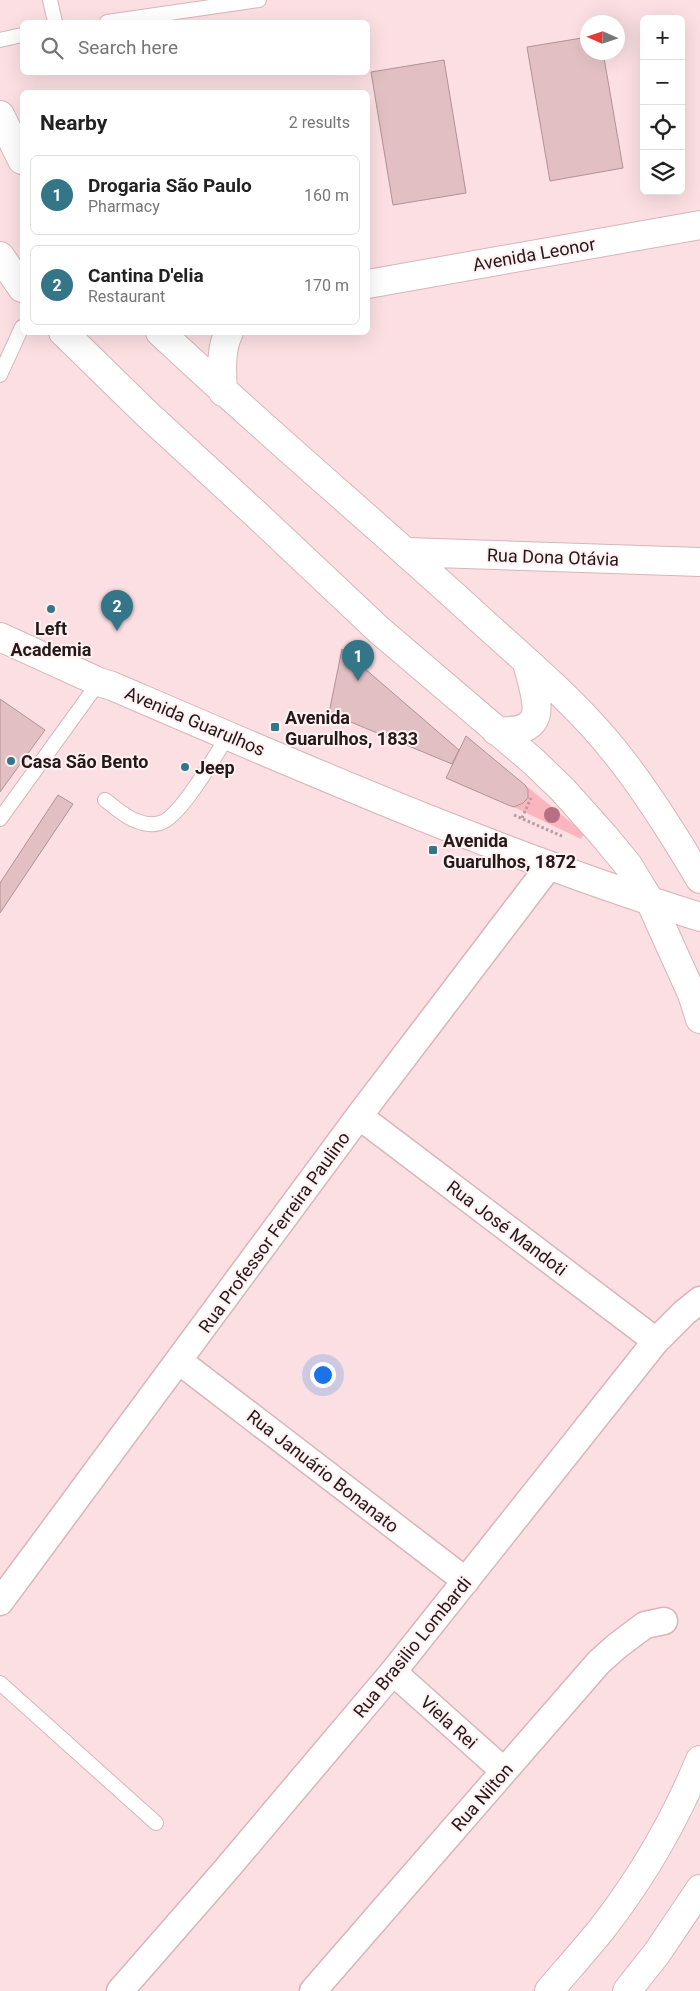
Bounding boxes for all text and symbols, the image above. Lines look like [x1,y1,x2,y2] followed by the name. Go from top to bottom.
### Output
[580,15,625,60] north arrow
[640,15,685,195] map controls
[640,15,685,60] button: +
[20,20,370,75] search box
[38,34,66,62] icon: search
[78,36,178,59] text: Search here
[640,60,685,105] button: −
[640,105,685,150] button: locate
[40,111,107,135] text: Nearby
[289,113,350,132] text: 2 results
[640,150,685,195] button: layers
[88,174,252,197] text: Drogaria São Paulo
[52,186,62,205] text: 1
[304,186,349,205] text: 160 m
[88,197,160,216] text: Pharmacy
[471,233,597,275] street label: Avenida Leonor
[88,264,204,287] text: Cantina D'elia
[52,276,62,295] text: 2
[304,276,349,295] text: 170 m
[88,287,165,306] text: Restaurant
[486,544,620,570] street label: Rua Dona Otávia
[101,590,133,631] pin: 2
[45,603,57,615] marker: Left Academia
[11,618,92,660] place label: Left Academia
[342,640,374,681] pin: 1
[122,682,268,760] street label: Avenida Guarulhos
[285,707,418,749] place label: Avenida Guarulhos, 1833
[269,721,281,733] marker: Avenida Guarulhos, 1833
[21,751,148,772] place label: Casa São Bento
[5,755,17,767] marker: Casa São Bento
[195,757,235,778] place label: Jeep
[179,761,191,773] marker: Jeep
[443,830,576,872] place label: Avenida Guarulhos, 1872
[427,844,439,856] marker: Avenida Guarulhos, 1872
[194,1128,354,1336] street label: Rua Professor Ferreira Paulino
[443,1176,571,1280] street label: Rua José Mandoti
[310,1362,336,1388] your location
[243,1405,403,1537] street label: Rua Januário Bonanato
[349,1572,475,1722] street label: Rua Brasilio Lombardi
[416,1691,482,1753] street label: Viela Rei
[447,1759,517,1835] street label: Rua Nilton

